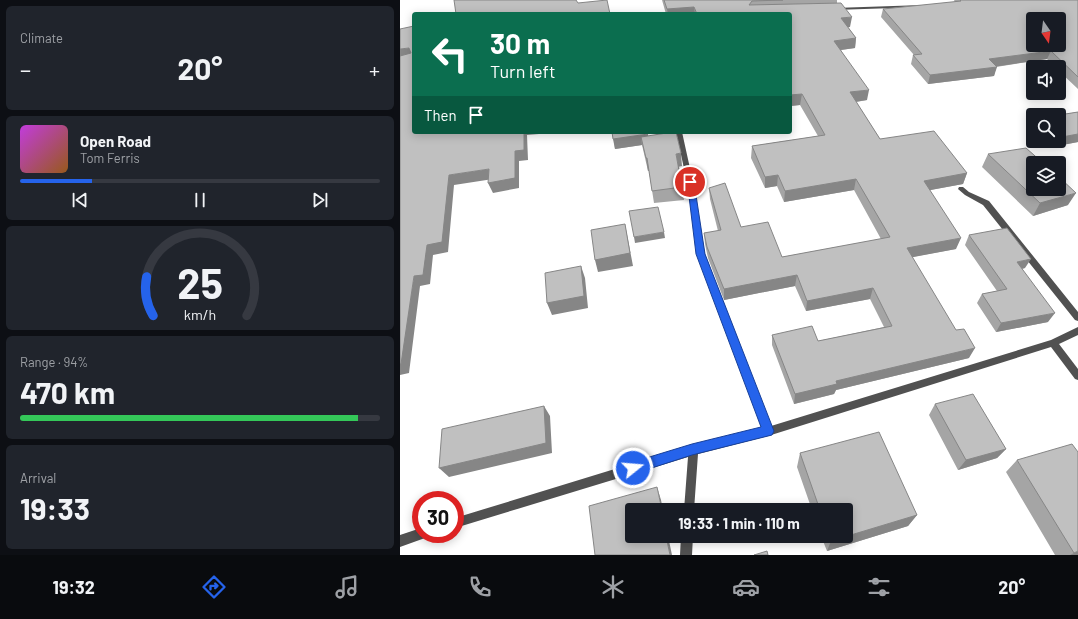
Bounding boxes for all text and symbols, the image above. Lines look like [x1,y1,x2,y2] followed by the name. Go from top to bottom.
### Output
[1026,12,1066,52] north arrow
[1026,12,1066,196] map controls
[490,26,550,60] text: 30 m
[424,28,476,80] icon: left
[20,30,63,46] text: Climate
[177,50,223,86] text: 20°
[20,56,31,82] text: −
[369,56,380,82] text: +
[490,60,556,82] text: Turn left
[1026,60,1066,100] button: sound
[465,104,487,126] icon: arrive
[424,106,457,124] text: Then
[1026,108,1066,148] button: search
[80,132,151,150] text: Open Road
[80,150,140,166] text: Tom Ferris
[1026,156,1066,196] button: layers
[673,165,707,199] pin
[679,171,701,193] icon: arrive
[69,189,91,211] icon: previous
[189,189,211,211] icon: pause
[309,189,331,211] icon: next
[177,256,223,306] text: 25
[184,305,216,322] text: km/h
[20,354,88,370] text: Range · 94%
[20,374,115,410] text: 470 km
[612,447,654,489] position arrow
[20,470,56,486] text: Arrival
[20,490,90,526] text: 19:33
[412,491,464,543] speed limit sign: 30
[678,514,800,532] text: 19:33 · 1 min · 110 m
[200,573,228,601] icon: directions
[333,573,361,601] icon: music
[466,573,494,601] icon: phone
[599,573,627,601] icon: climate
[732,573,760,601] icon: car
[865,573,893,601] icon: filters
[53,576,95,598] text: 19:32
[998,576,1025,598] text: 20°

